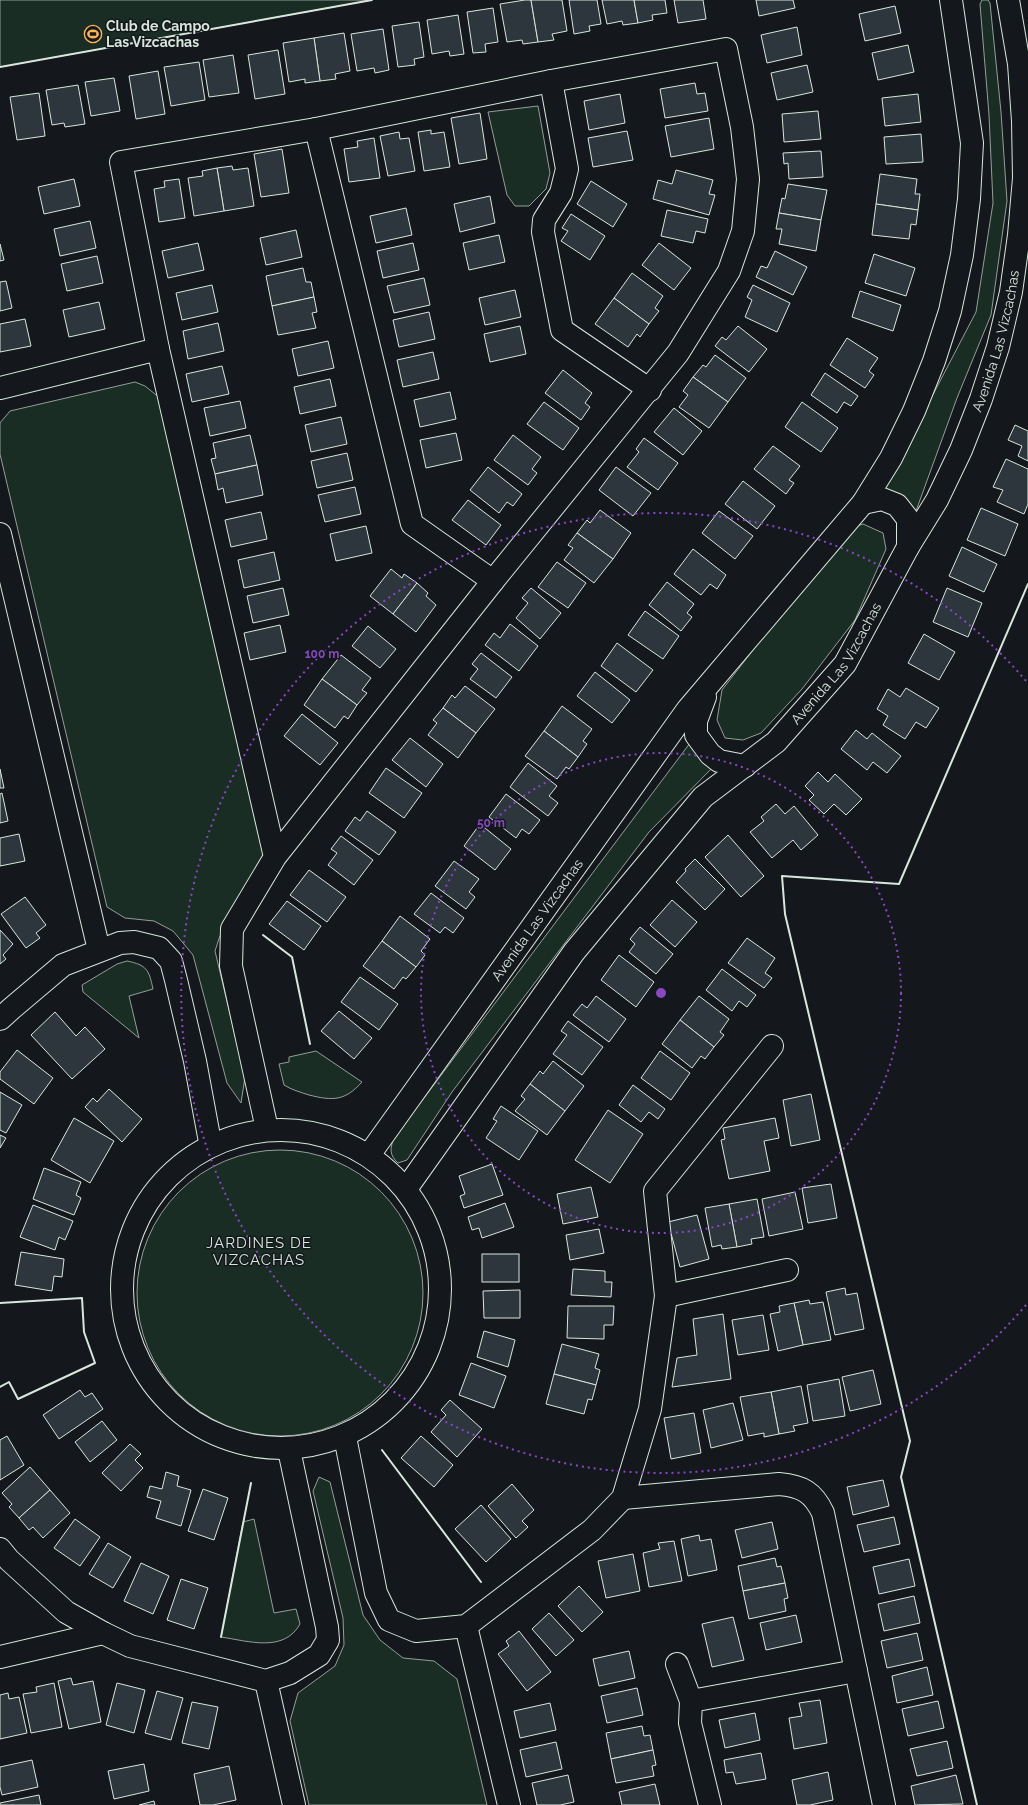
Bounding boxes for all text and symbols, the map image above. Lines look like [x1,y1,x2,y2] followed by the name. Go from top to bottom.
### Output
[106,18,210,50] place label: Club de Campo Las Vizcachas
[83,24,103,44] sports icon: Club de Campo Las Vizcachas
[969,269,1022,414] street label: Avenida Las Vizcachas
[787,600,885,728] street label: Avenida Las Vizcachas
[305,647,339,661] text: 100 m
[477,816,505,830] text: 50 m
[488,856,586,984] street label: Avenida Las Vizcachas
[654,986,668,1000] centre of rings
[206,1234,312,1269] district label: JARDINES DE VIZCACHAS

